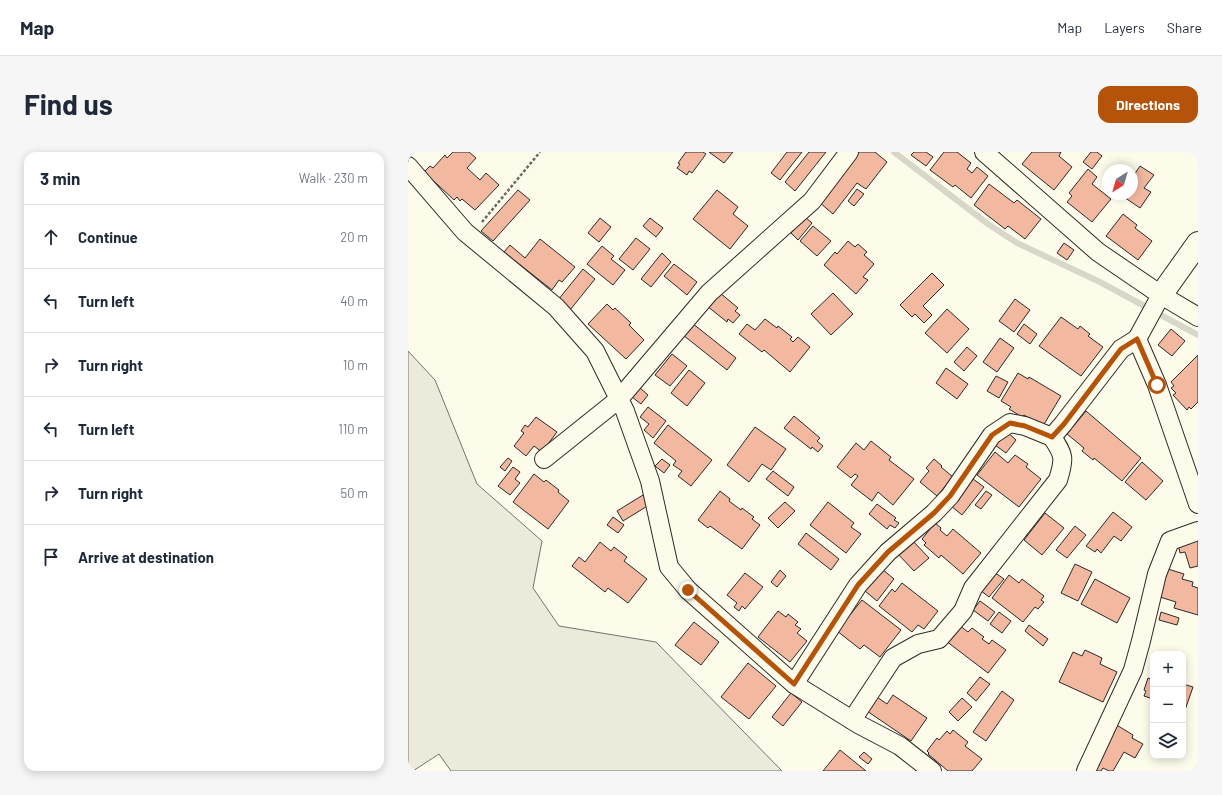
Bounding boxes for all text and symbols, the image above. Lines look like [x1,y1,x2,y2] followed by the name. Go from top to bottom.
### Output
[20,16,54,39] text: Map
[1057,19,1082,36] text: Map
[1104,19,1145,36] text: Layers
[1167,19,1202,36] text: Share
[1098,86,1198,123] button: Directions
[24,87,113,121] text: Find us
[1102,164,1138,200] north arrow
[40,168,80,188] text: 3 min
[299,170,368,186] text: Walk · 230 m
[40,226,62,248] icon: ahead
[78,228,138,246] text: Continue
[340,229,368,245] text: 20 m
[40,290,62,312] icon: left
[78,292,134,310] text: Turn left
[340,293,368,309] text: 40 m
[40,354,62,376] icon: right
[78,356,143,374] text: Turn right
[343,357,368,373] text: 10 m
[1148,376,1166,394] route start
[40,418,62,440] icon: left
[78,420,134,438] text: Turn left
[338,421,368,437] text: 110 m
[40,482,62,504] icon: right
[78,484,143,502] text: Turn right
[341,485,368,501] text: 50 m
[40,546,62,568] icon: arrive
[78,548,214,566] text: Arrive at destination
[679,581,697,599] route end
[1150,651,1186,759] map controls
[1150,651,1186,687] button: +
[1150,687,1186,723] button: −
[1150,723,1186,759] button: layers

